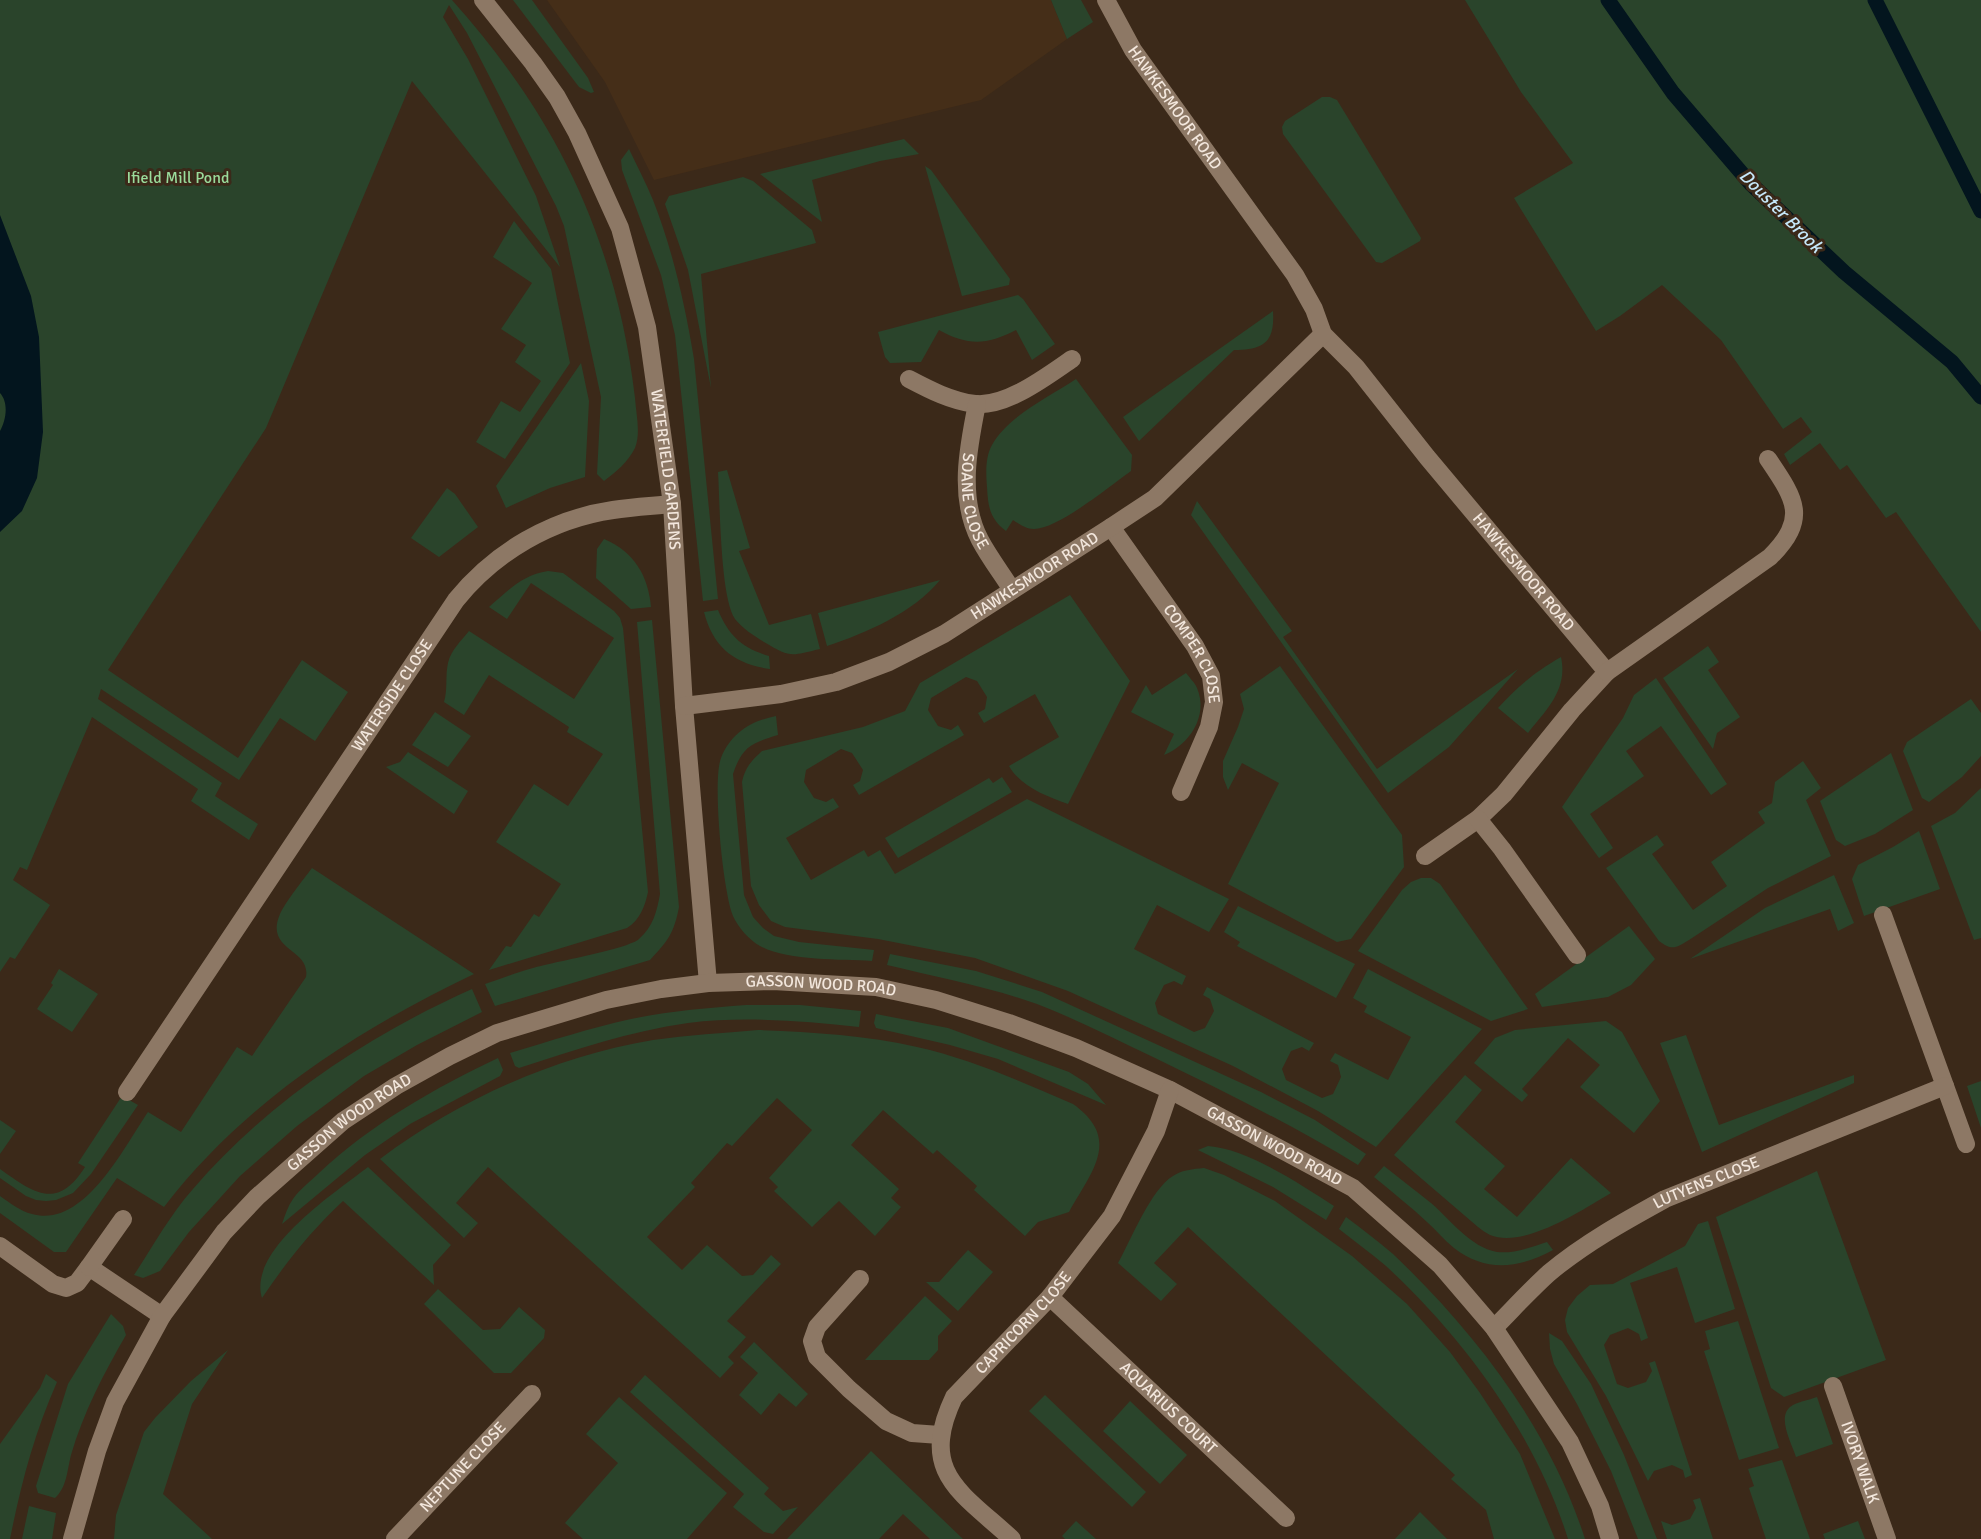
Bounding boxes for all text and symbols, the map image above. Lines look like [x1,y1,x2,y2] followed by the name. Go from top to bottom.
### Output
[1123,42,1226,174] street label: HAWKESMOOR ROAD
[1735,165,1829,259] water label: Douster Brook
[127,168,229,188] park label: Ifield Mill Pond
[646,388,685,551] street label: WATERFIELD GARDENS
[957,452,993,553] street label: SOANE CLOSE
[1468,509,1579,635] street label: HAWKESMOOR ROAD
[967,528,1102,624] street label: HAWKESMOOR ROAD
[1159,600,1224,704] street label: COMPER CLOSE
[347,635,437,756] street label: WATERSIDE CLOSE
[745,971,898,1001] street label: GASSON WOOD ROAD
[283,1069,415,1176] street label: GASSON WOOD ROAD
[1203,1101,1346,1190] street label: GASSON WOOD ROAD
[1650,1152,1762,1214] street label: LUTYENS CLOSE
[971,1267,1076,1378] street label: CAPRICORN CLOSE
[1116,1357,1221,1458] street label: AQUARIUS COURT
[415,1418,510,1516] street label: NEPTUNE CLOSE
[1836,1419,1884,1507] street label: IVORY WALK

